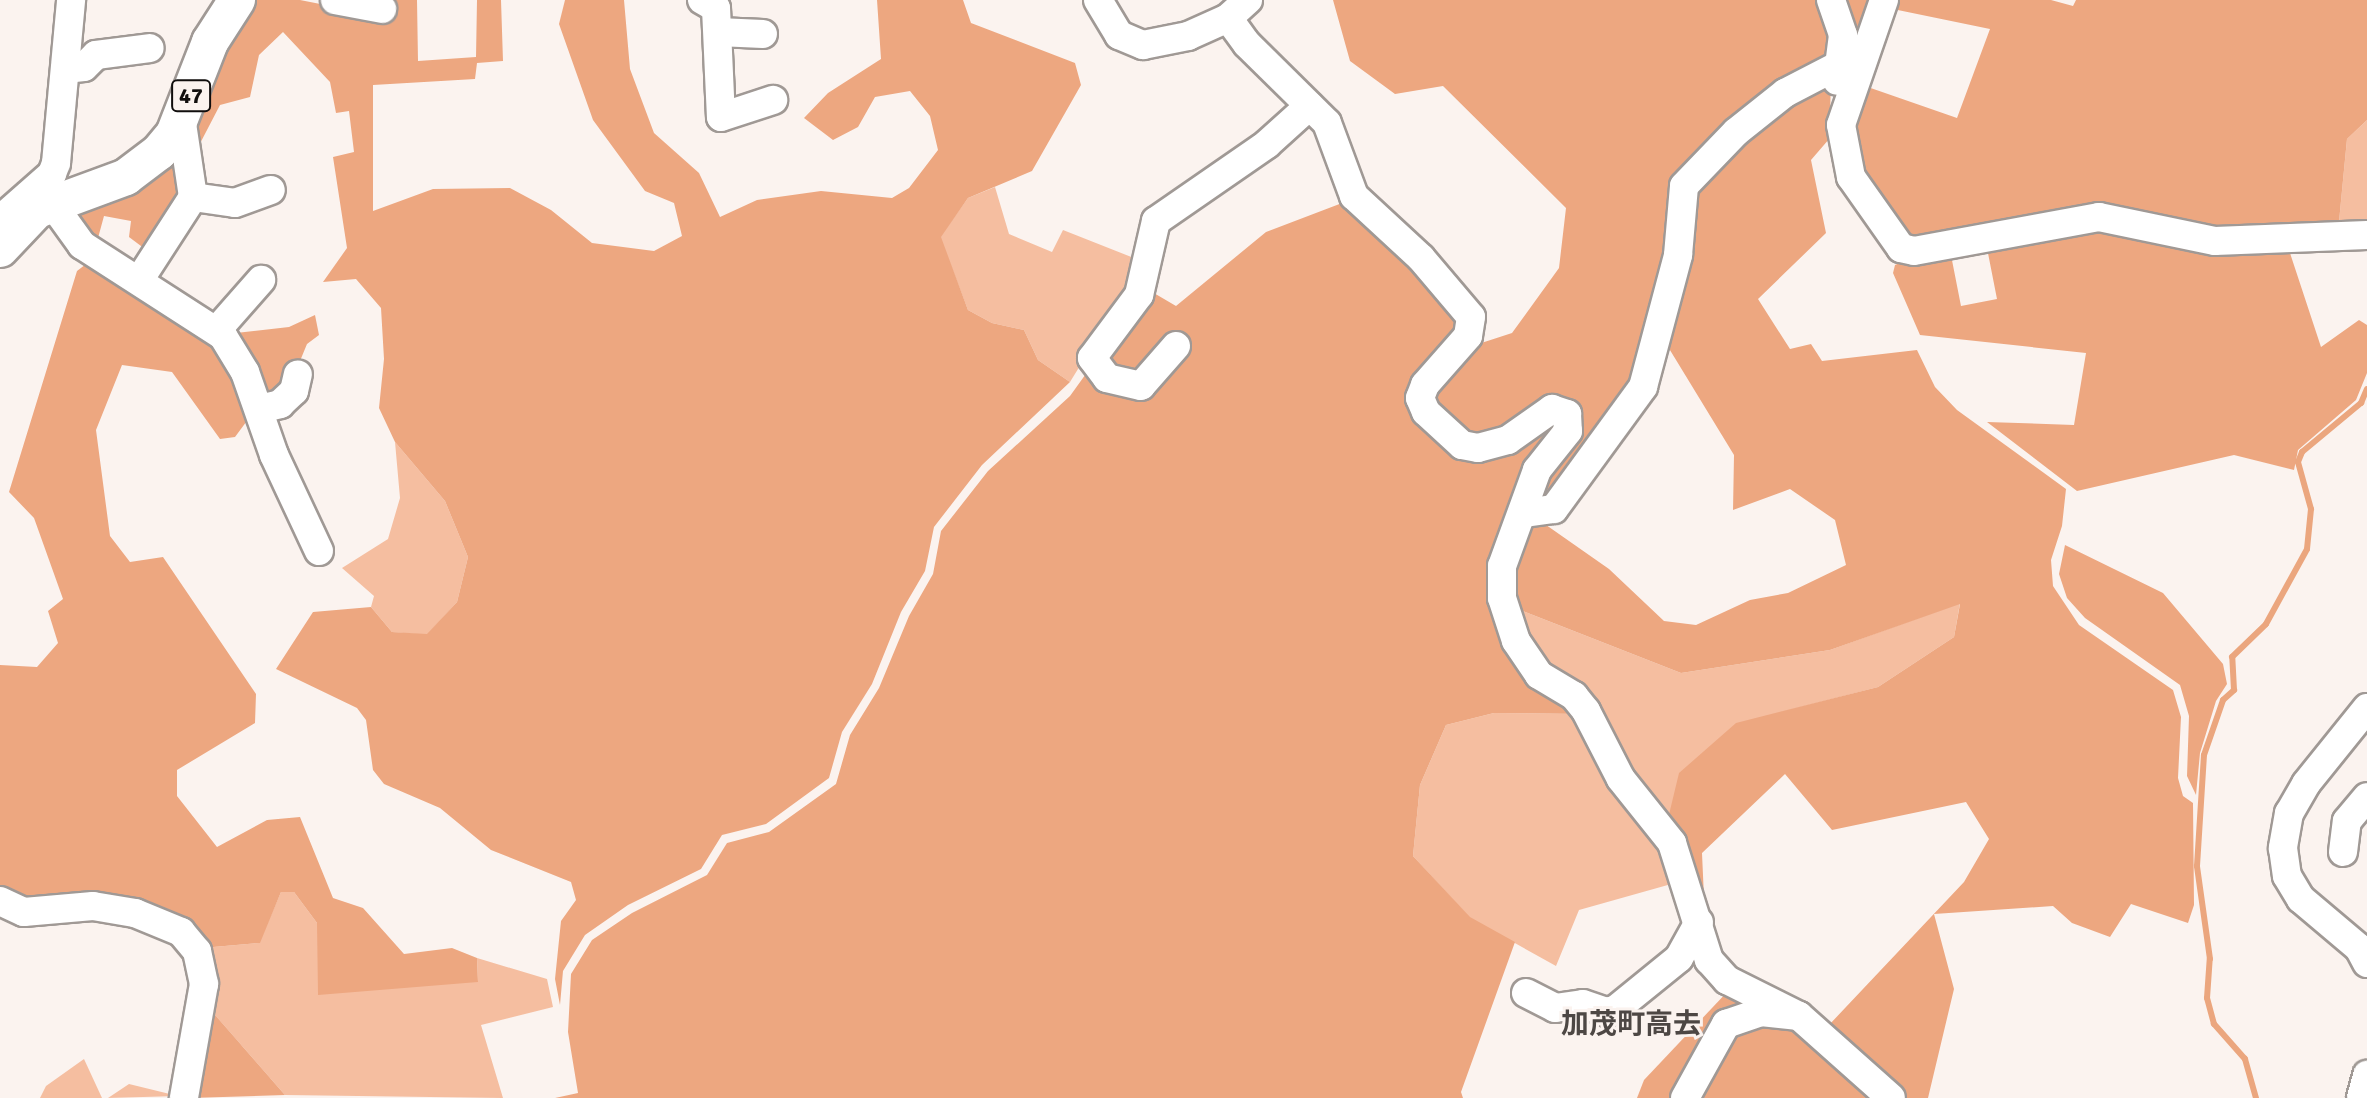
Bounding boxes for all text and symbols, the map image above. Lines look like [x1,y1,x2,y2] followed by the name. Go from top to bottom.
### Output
[171,78,211,114] road number: 47
[1561,1007,1701,1041] district label: 加茂町高去

